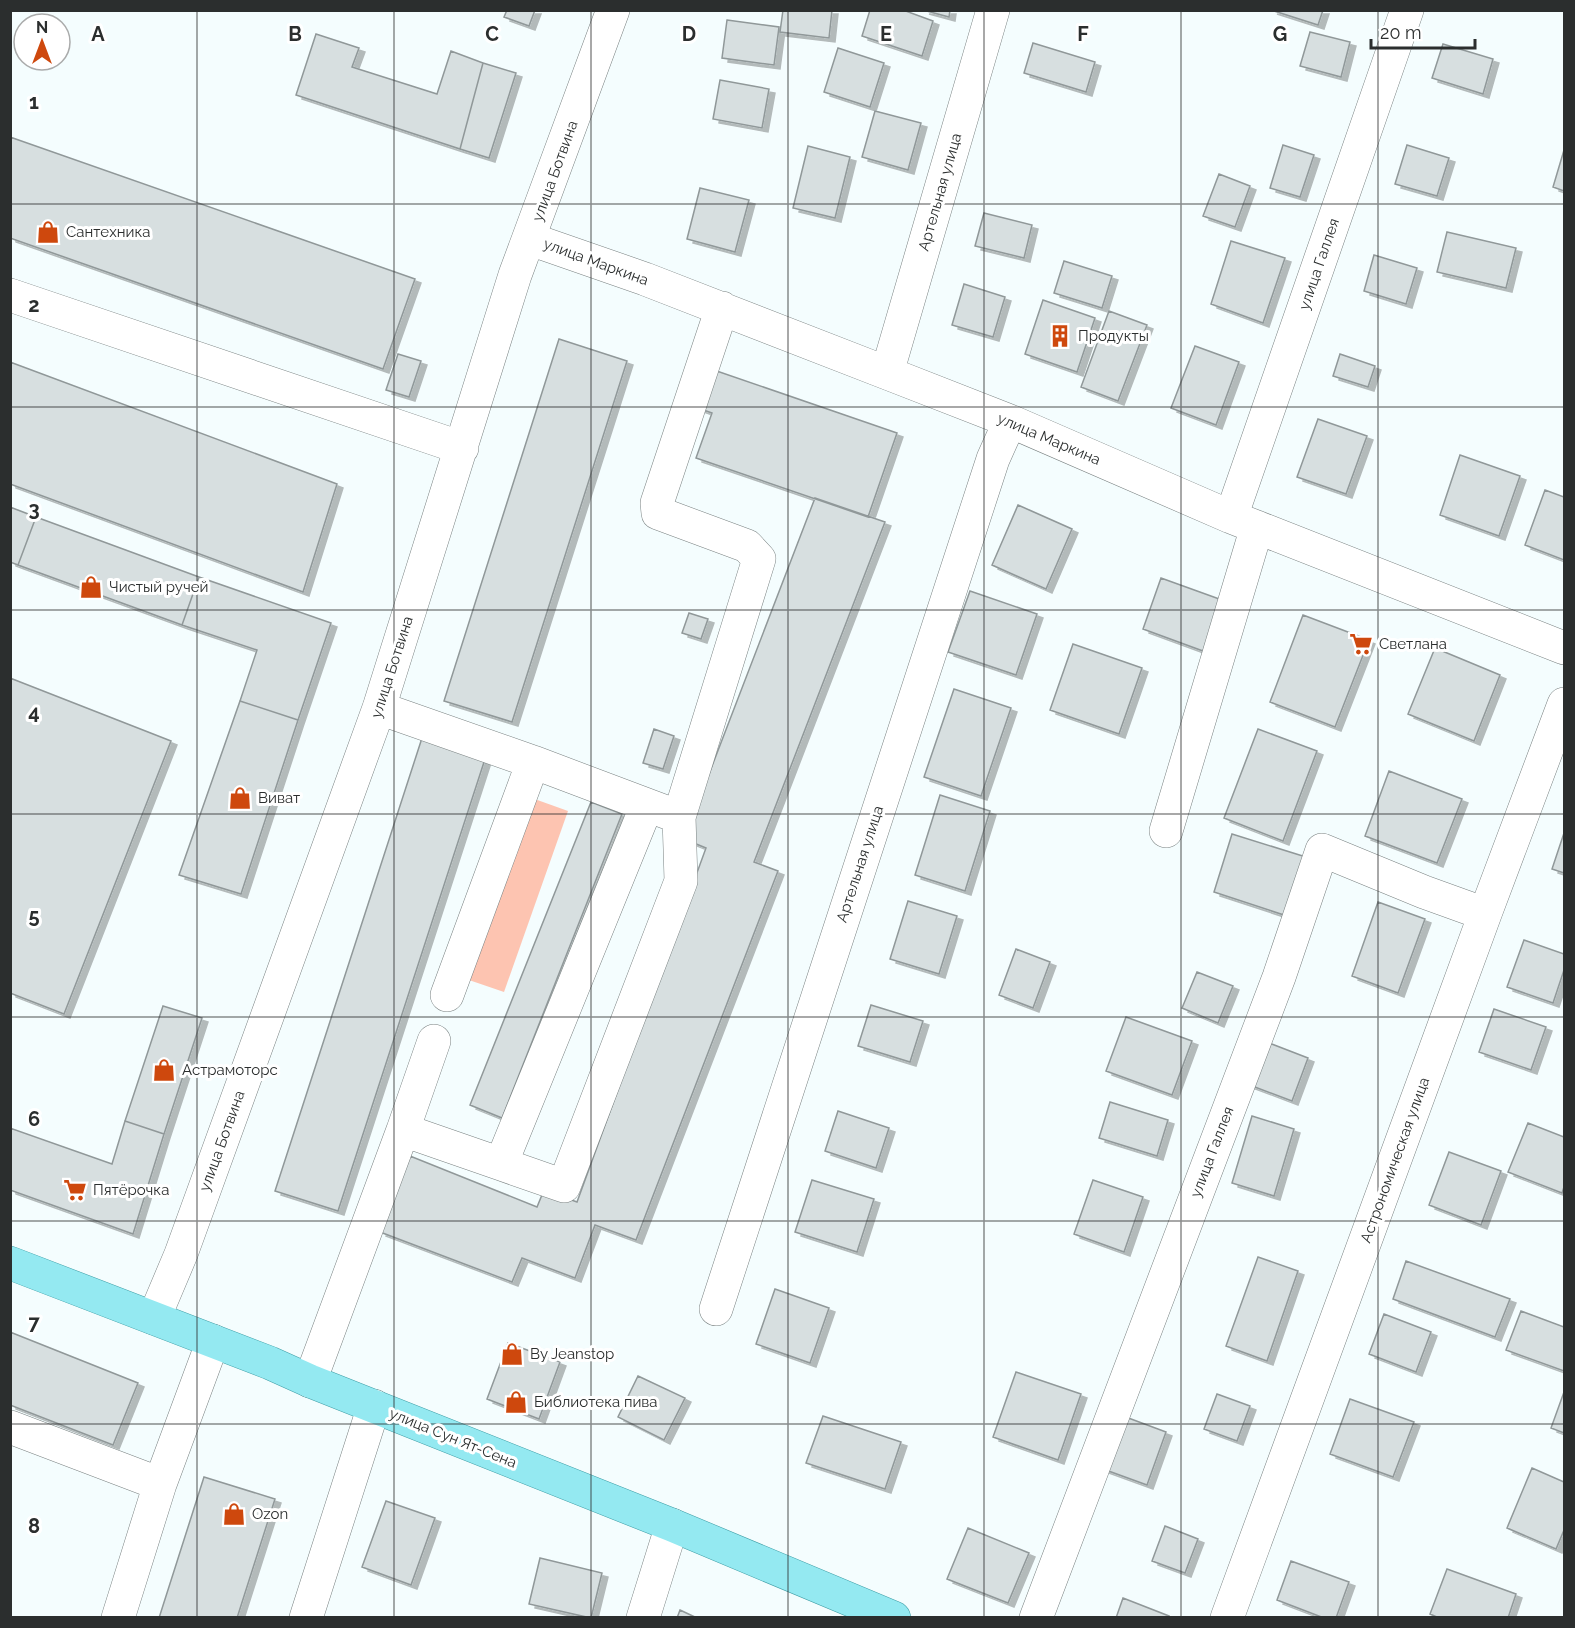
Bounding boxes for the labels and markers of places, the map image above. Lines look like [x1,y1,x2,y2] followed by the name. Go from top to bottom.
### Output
[35,219,61,245] shop icon: Сантехника
[66,223,150,241] place label: Сантехника
[1047,323,1073,349] building icon: Продукты
[1078,327,1149,345] place label: Продукты
[78,574,104,600] shop icon: Чистый ручей
[109,578,208,596] place label: Чистый ручей
[1348,631,1374,657] supermarket icon: Светлана
[1379,635,1447,653] place label: Светлана
[227,785,253,811] shop icon: Виват
[258,789,300,807] place label: Виват
[151,1057,177,1083] shop icon: Астрамоторс
[182,1061,278,1079] place label: Астрамоторс
[62,1177,88,1203] supermarket icon: Пятёрочка
[93,1181,169,1199] place label: Пятёрочка
[499,1341,525,1367] shop icon: By Jeanstop
[530,1345,614,1363] place label: By Jeanstop
[503,1389,529,1415] shop icon: Библиотека пива
[534,1393,658,1411] place label: Библиотека пива
[221,1501,247,1527] shop icon: Ozon
[252,1505,288,1523] place label: Ozon

